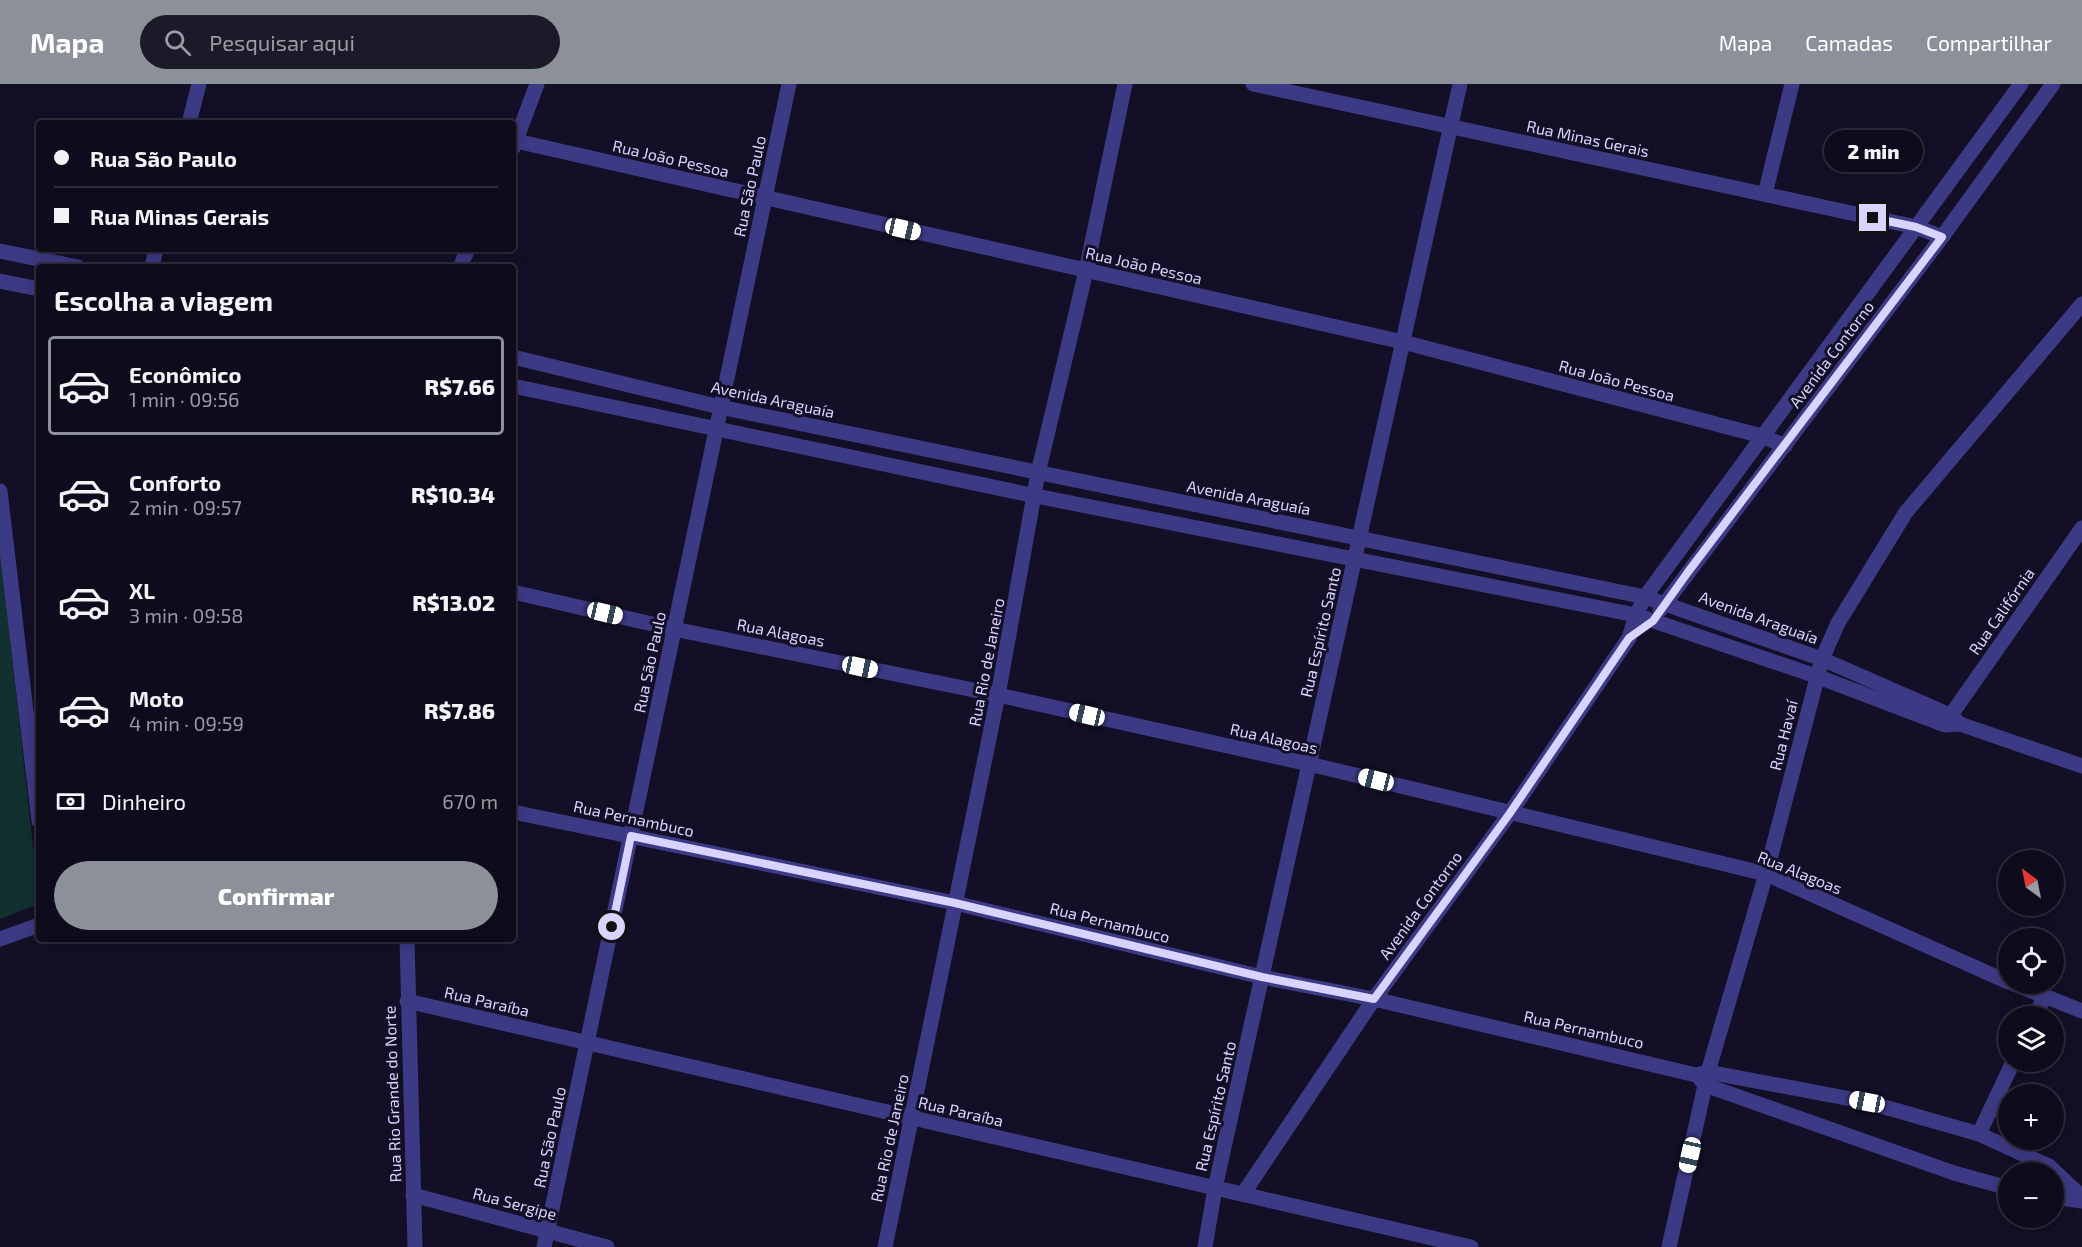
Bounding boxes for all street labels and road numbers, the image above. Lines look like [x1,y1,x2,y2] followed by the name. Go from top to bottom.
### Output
[1525,116,1651,160] street label: Rua Minas Gerais
[729,134,769,238] street label: Rua São Paulo
[611,135,731,181] street label: Rua João Pessoa
[1084,242,1204,288] street label: Rua João Pessoa
[1785,297,1877,411] street label: Avenida Contorno
[1557,355,1677,405] street label: Rua João Pessoa
[710,377,836,421] street label: Avenida Araguaía
[1185,476,1313,518] street label: Avenida Araguaía
[1964,564,2038,658] street label: Rua Califórnia
[1296,565,1344,699] street label: Rua Espírito Santo
[1697,587,1821,647] street label: Avenida Araguaía
[964,596,1008,728] street label: Rua Rio de Janeiro
[629,610,669,714] street label: Rua São Paulo
[735,614,827,650] street label: Rua Alagoas
[1765,697,1801,772] street label: Rua Havaí
[1228,719,1320,757] street label: Rua Alagoas
[572,796,696,840] street label: Rua Pernambuco
[1755,846,1845,898] street label: Rua Alagoas
[1374,847,1466,963] street label: Avenida Contorno
[1048,898,1172,946] street label: Rua Pernambuco
[443,982,531,1020] street label: Rua Paraíba
[379,1005,405,1183] street label: Rua Rio Grande do Norte
[1522,1006,1646,1052] street label: Rua Pernambuco
[1191,1039,1239,1173] street label: Rua Espírito Santo
[866,1072,912,1204] street label: Rua Rio de Janeiro
[529,1085,569,1189] street label: Rua São Paulo
[917,1092,1005,1130] street label: Rua Paraíba
[471,1183,559,1223] street label: Rua Sergipe

